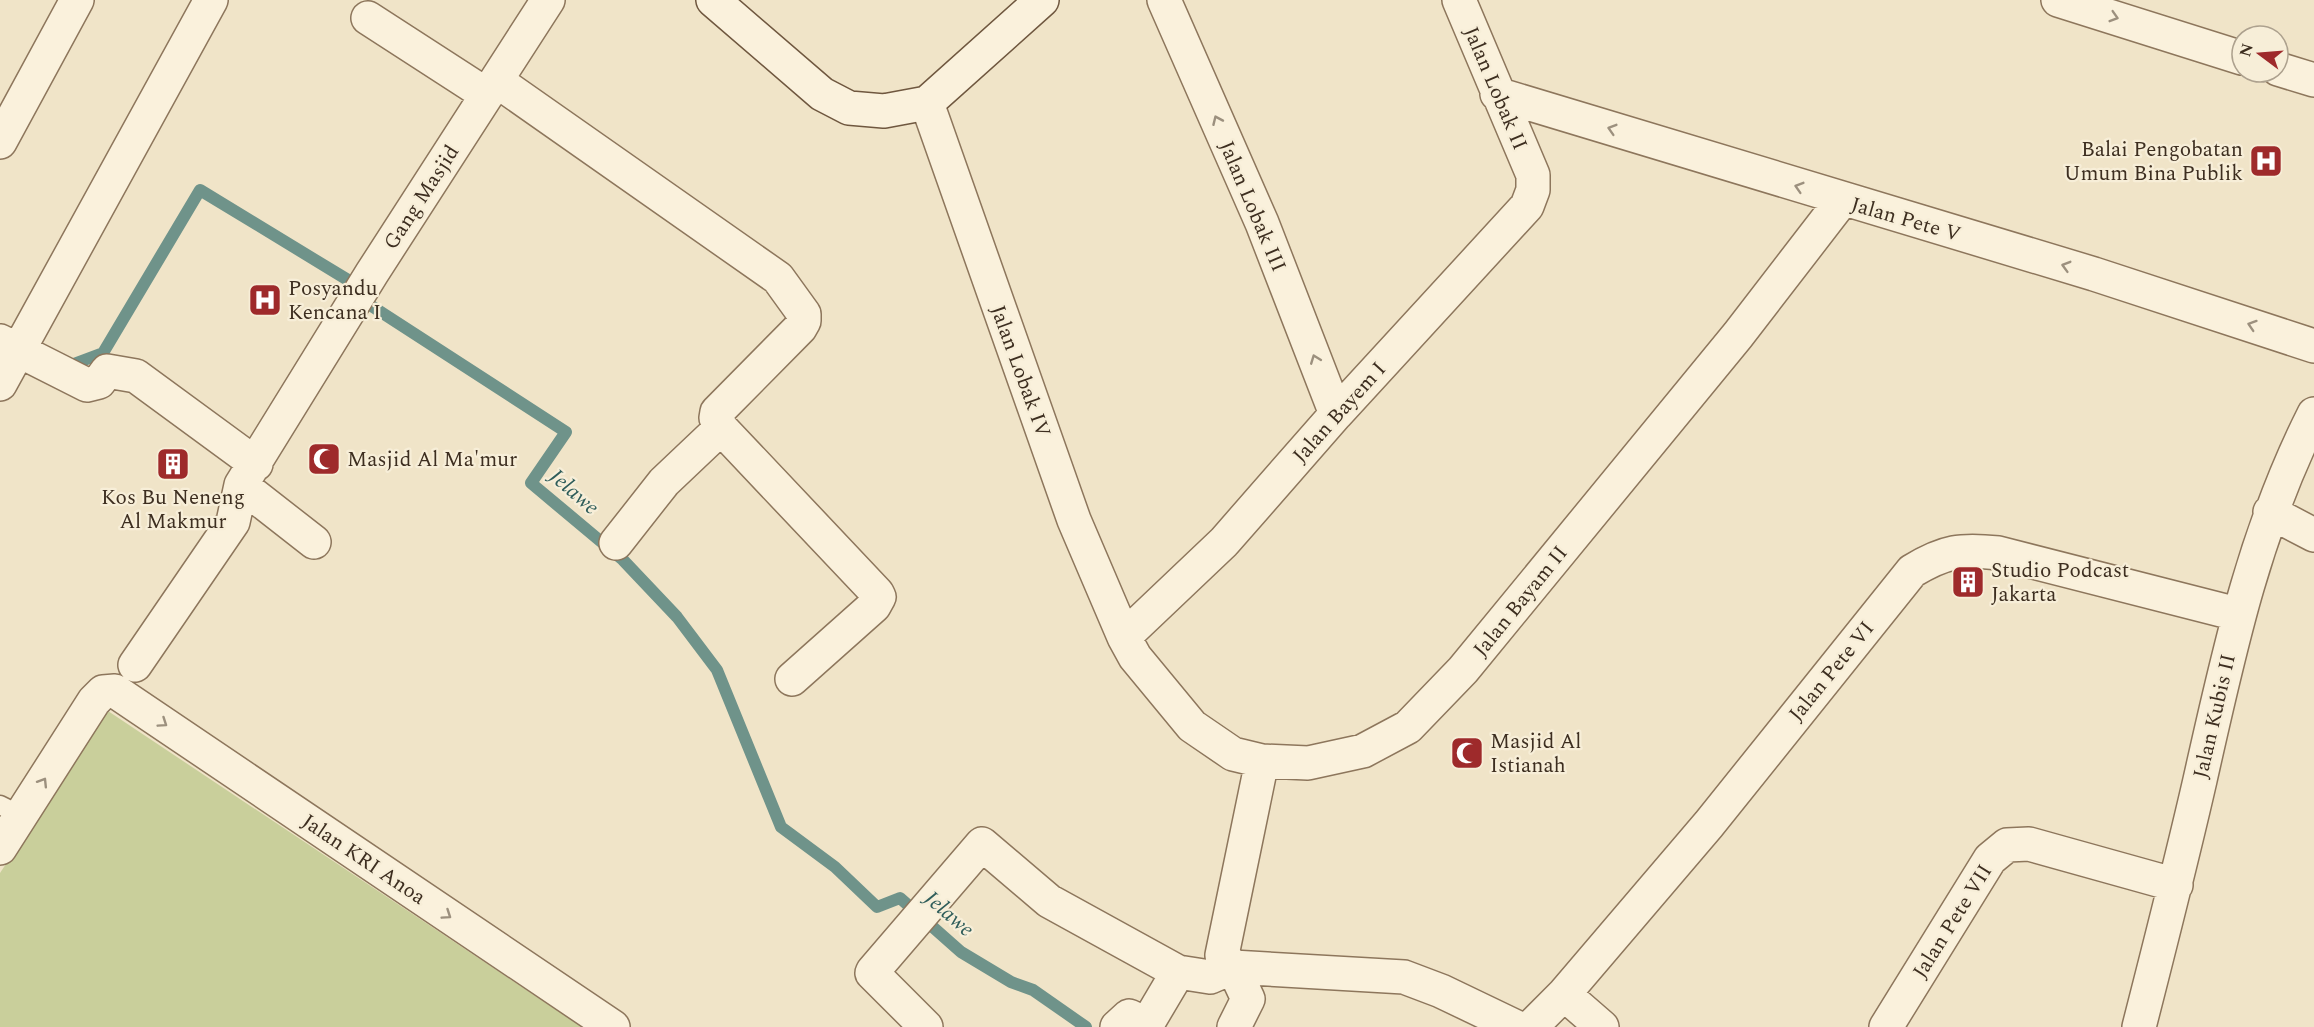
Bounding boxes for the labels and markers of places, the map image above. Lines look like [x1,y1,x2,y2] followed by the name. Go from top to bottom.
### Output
[2064,134,2243,190] place label: Balai Pengobatan Umum Bina Publik
[2248,143,2284,179] hospital icon: Balai Pengobatan Umum Bina Publik
[288,273,381,329] place label: Posyandu Kencana I
[247,282,283,318] hospital icon: Posyandu Kencana I
[306,441,342,477] mosque icon: Masjid Al Ma'mur
[347,444,517,476] place label: Masjid Al Ma'mur
[155,446,191,482] building icon: Kos Bu Neneng Al Makmur
[101,482,245,538] place label: Kos Bu Neneng Al Makmur
[1991,555,2129,611] place label: Studio Podcast Jakarta
[1950,564,1986,600] building icon: Studio Podcast Jakarta
[1490,726,1581,782] place label: Masjid Al Istianah
[1449,735,1485,771] mosque icon: Masjid Al Istianah

